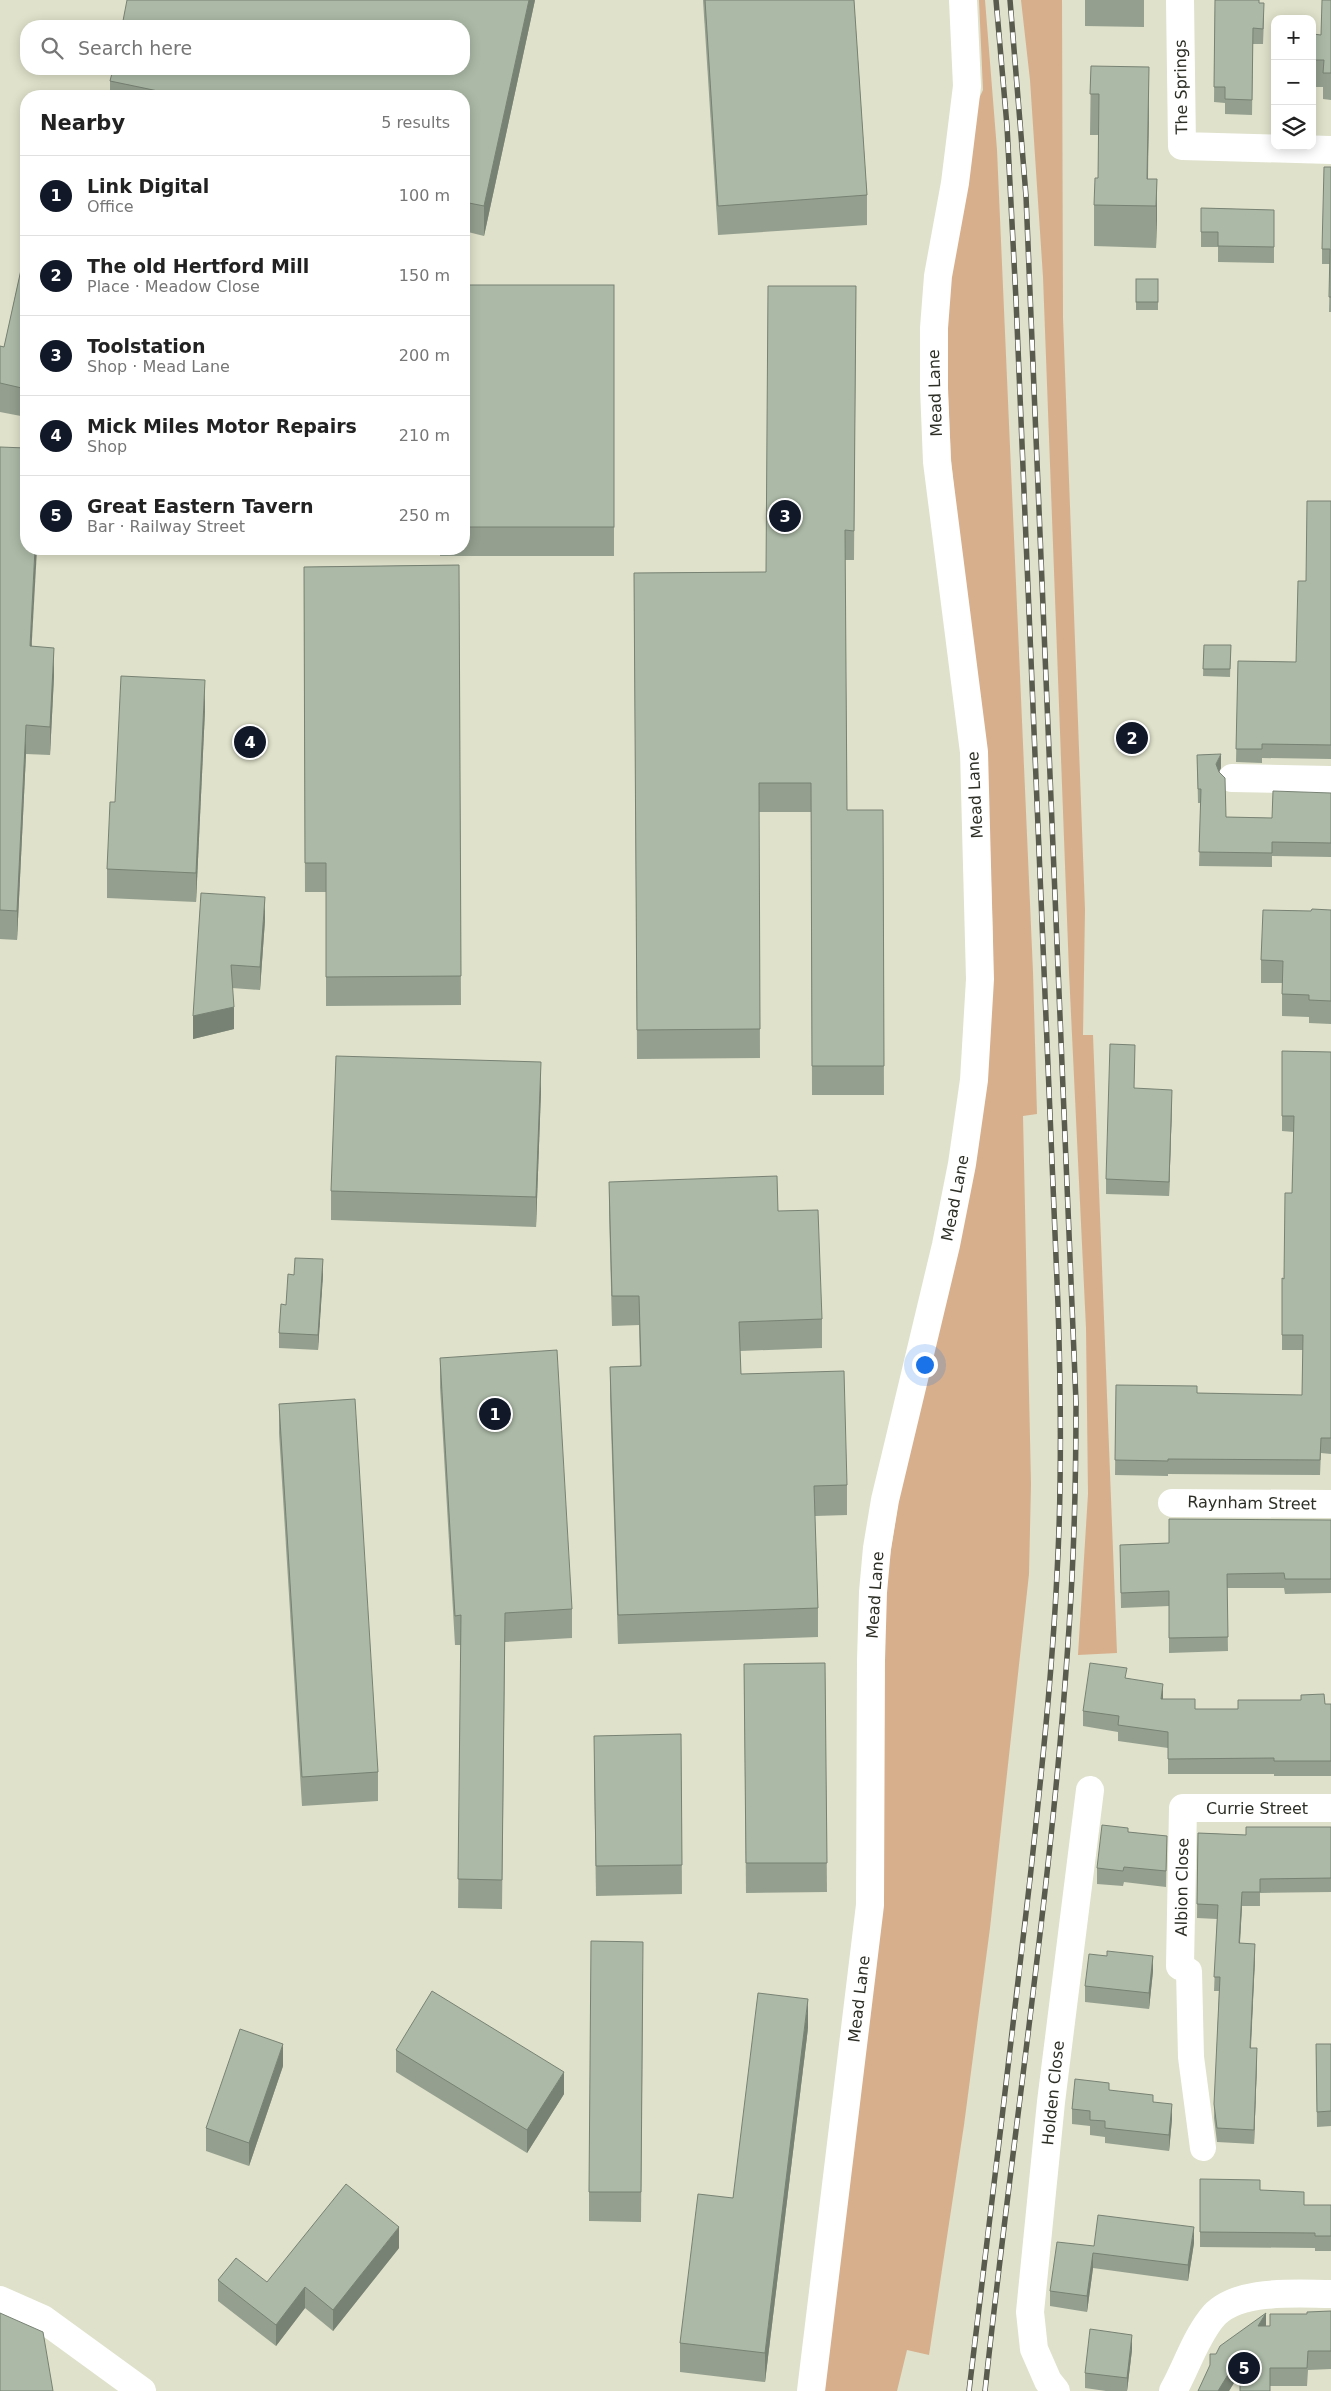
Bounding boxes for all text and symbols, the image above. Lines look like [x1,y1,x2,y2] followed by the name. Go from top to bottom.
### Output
[1271,15,1316,150] map controls
[1271,15,1316,60] button: +
[20,20,470,75] search box
[38,34,66,62] icon: search
[78,37,192,59] text: Search here
[1171,39,1191,136] street label: The Springs
[1271,60,1316,105] button: −
[1271,105,1316,150] button: layers
[40,111,125,135] text: Nearby
[381,113,450,132] text: 5 results
[87,175,209,197] text: Link Digital
[50,186,62,205] text: 1
[399,186,450,205] text: 100 m
[87,197,134,216] text: Office
[87,255,309,277] text: The old Hertford Mill
[50,266,62,285] text: 2
[399,266,450,285] text: 150 m
[87,277,260,296] text: Place · Meadow Close
[87,335,205,357] text: Toolstation
[50,346,62,365] text: 3
[399,346,450,365] text: 200 m
[924,349,946,437] street label: Mead Lane
[87,357,230,376] text: Shop · Mead Lane
[87,415,357,437] text: Mick Miles Motor Repairs
[50,426,62,445] text: 4
[399,426,450,445] text: 210 m
[87,437,127,456] text: Shop
[87,495,313,517] text: Great Eastern Tavern
[769,497,801,535] pin: 3
[50,506,62,525] text: 5
[399,506,450,525] text: 250 m
[87,517,245,536] text: Bar · Railway Street
[1116,719,1148,757] pin: 2
[234,723,266,761] pin: 4
[963,751,987,839] street label: Mead Lane
[937,1153,973,1243] street label: Mead Lane
[912,1352,938,1378] your location
[479,1395,511,1433] pin: 1
[1187,1492,1317,1514] street label: Raynham Street
[862,1551,888,1639] street label: Mead Lane
[1206,1799,1308,1818] street label: Currie Street
[1172,1838,1192,1936] street label: Albion Close
[844,1954,874,2044] street label: Mead Lane
[1038,2040,1068,2146] street label: Holden Close
[1228,2349,1260,2387] pin: 5

